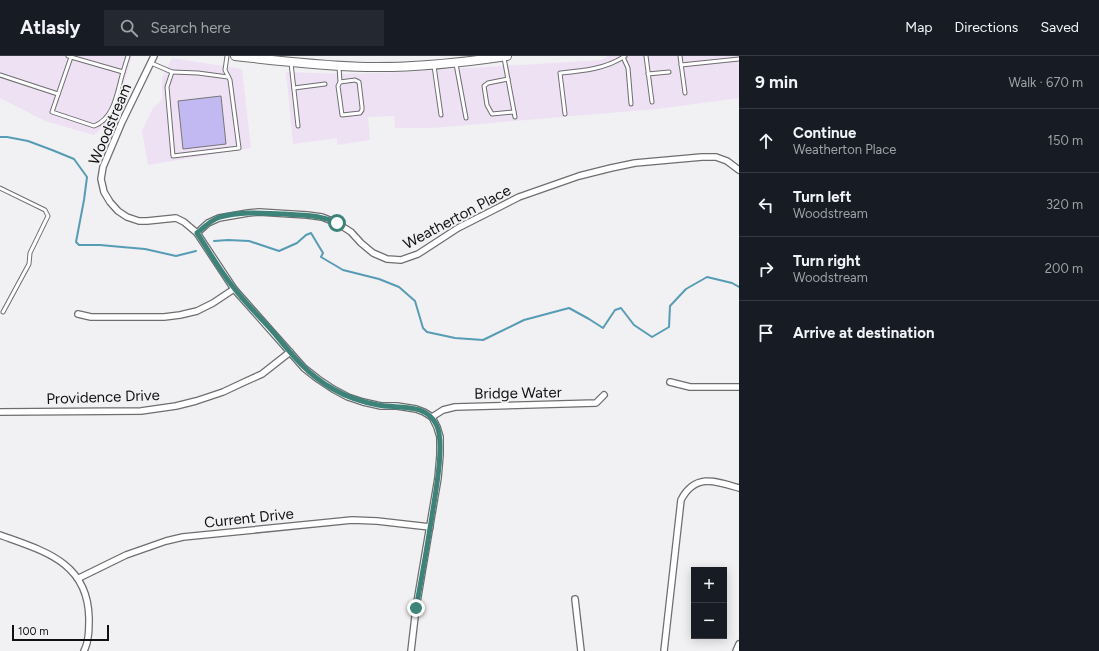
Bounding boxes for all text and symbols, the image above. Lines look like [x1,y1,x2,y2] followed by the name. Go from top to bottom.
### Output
[104,10,384,46] search box
[20,16,80,39] text: Atlasly
[118,17,140,39] icon: search
[150,19,231,37] text: Search here
[905,19,933,36] text: Map
[955,19,1018,36] text: Directions
[1040,19,1079,36] text: Saved
[755,72,798,92] text: 9 min
[1009,75,1083,90] text: Walk · 670 m
[85,81,135,167] street label: Woodstream
[793,124,856,142] text: Continue
[755,130,777,152] icon: ahead
[1048,133,1083,148] text: 150 m
[793,142,896,157] text: Weatherton Place
[400,181,514,253] street label: Weatherton Place
[793,188,851,206] text: Turn left
[755,194,777,216] icon: left
[1046,197,1083,212] text: 320 m
[793,206,868,221] text: Woodstream
[328,214,346,232] route start
[793,252,861,270] text: Turn right
[755,258,777,280] icon: right
[1045,261,1083,276] text: 200 m
[793,270,868,285] text: Woodstream
[755,322,777,344] icon: arrive
[793,324,934,342] text: Arrive at destination
[474,383,562,403] street label: Bridge Water
[46,386,160,408] street label: Providence Drive
[203,504,295,532] street label: Current Drive
[691,567,727,639] map controls
[691,567,727,603] button: +
[407,599,425,617] route end
[691,603,727,639] button: −
[12,623,109,642] scale bar
[18,625,49,638] text: 100 m

